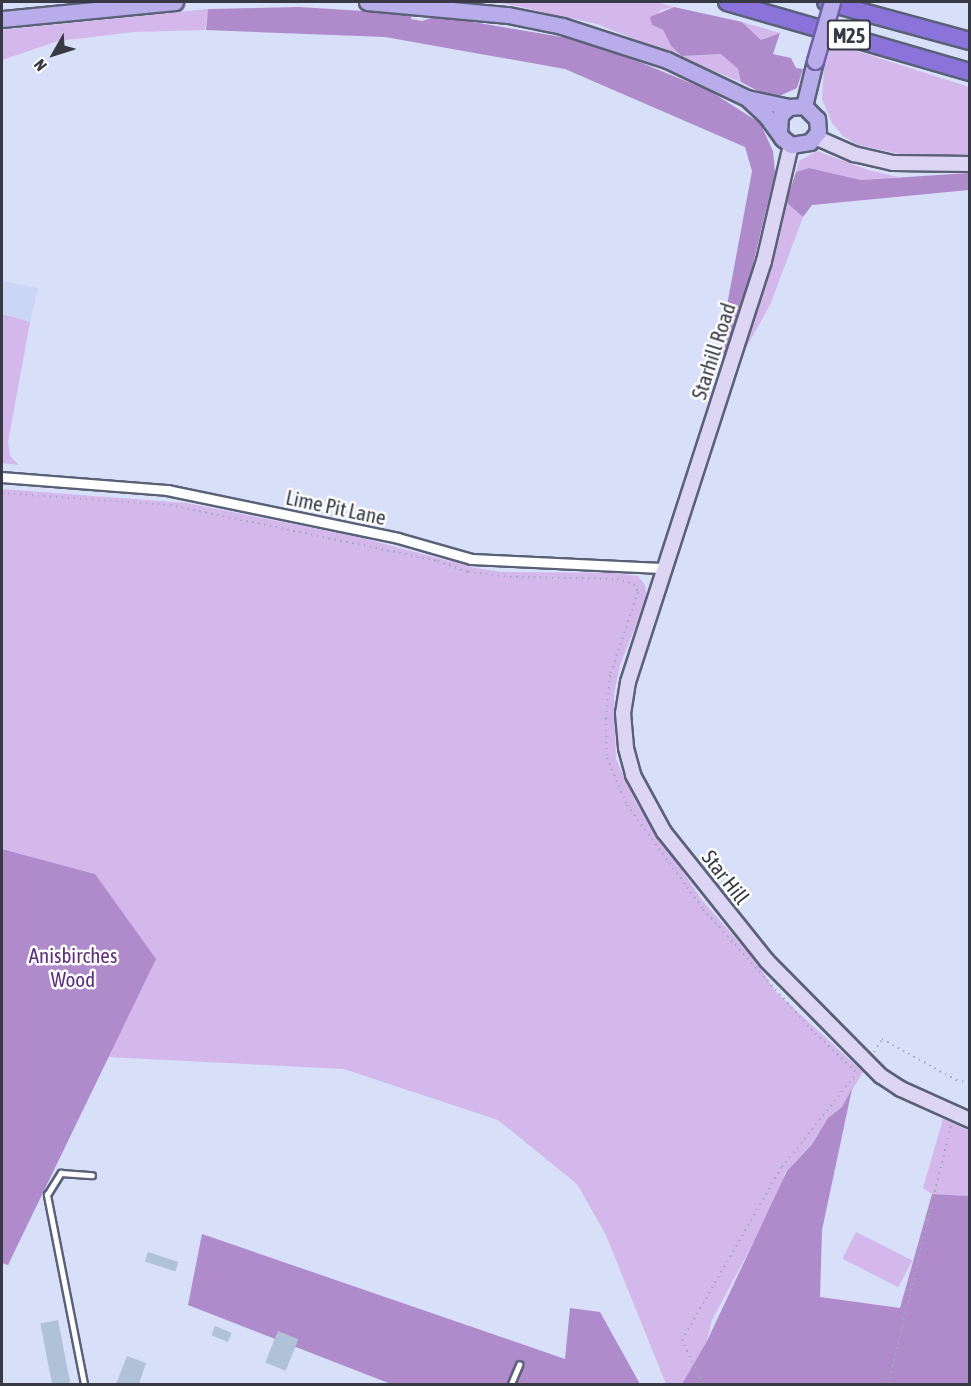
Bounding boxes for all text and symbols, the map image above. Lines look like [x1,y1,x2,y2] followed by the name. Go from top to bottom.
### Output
[826,18,872,52] road number: M25
[24,24,84,84] north arrow
[30,56,50,75] text: N
[686,300,740,402] street label: Starhill Road
[284,484,388,530] street label: Lime Pit Lane
[697,845,755,909] street label: Star Hill
[29,942,117,992] park label: Anisbirches Wood

